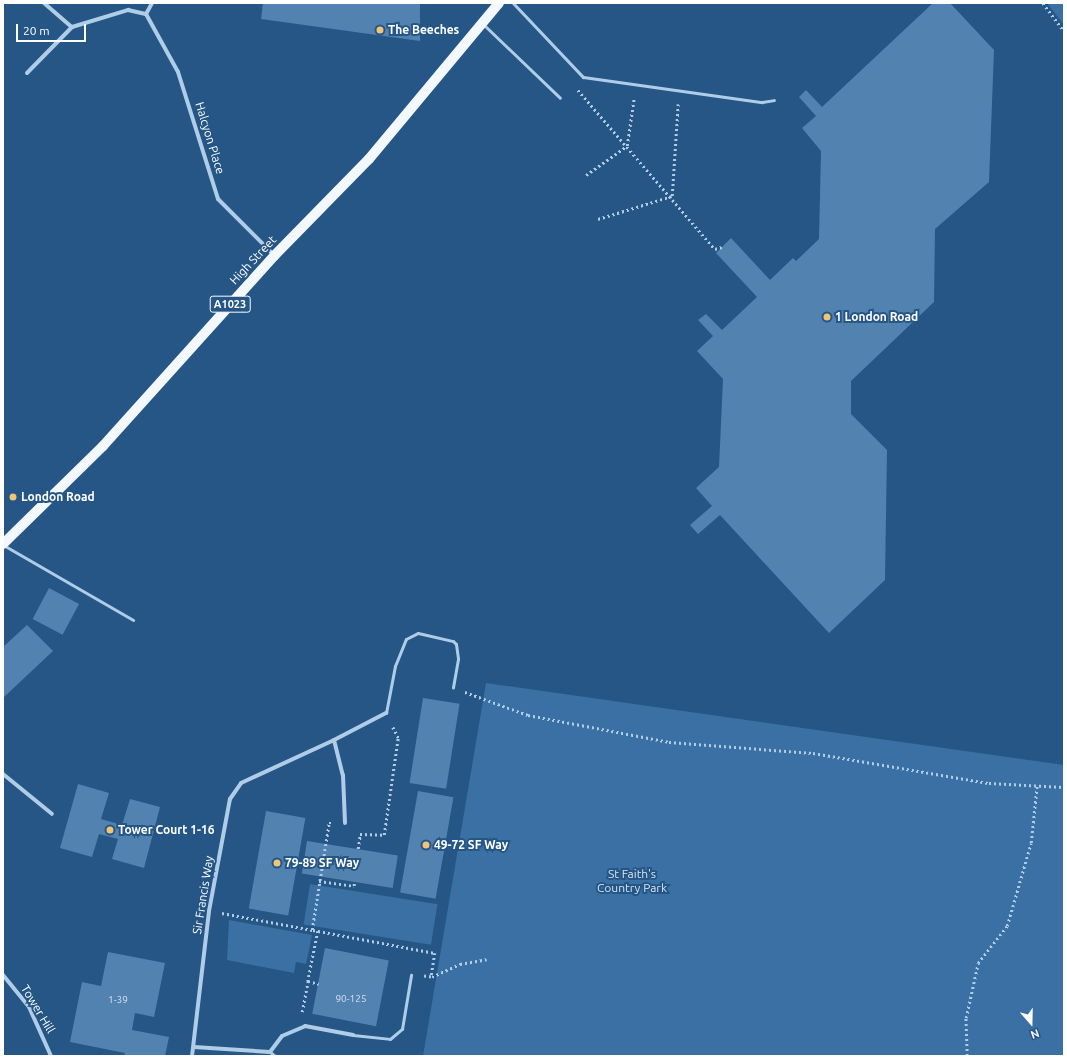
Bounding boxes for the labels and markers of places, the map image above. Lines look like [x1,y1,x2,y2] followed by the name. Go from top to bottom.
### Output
[388,23,459,37] place label: The Beeches
[375,25,385,35] marker: The Beeches
[835,310,918,324] place label: 1 London Road
[822,312,832,322] marker: 1 London Road
[21,490,95,504] place label: London Road
[8,492,18,502] marker: London Road
[118,823,214,837] place label: Tower Court 1-16
[105,825,115,835] marker: Tower Court 1-16
[434,838,508,852] place label: 49-72 SF Way
[421,840,431,850] marker: 49-72 SF Way
[285,856,359,870] place label: 79-89 SF Way
[272,858,282,868] marker: 79-89 SF Way

